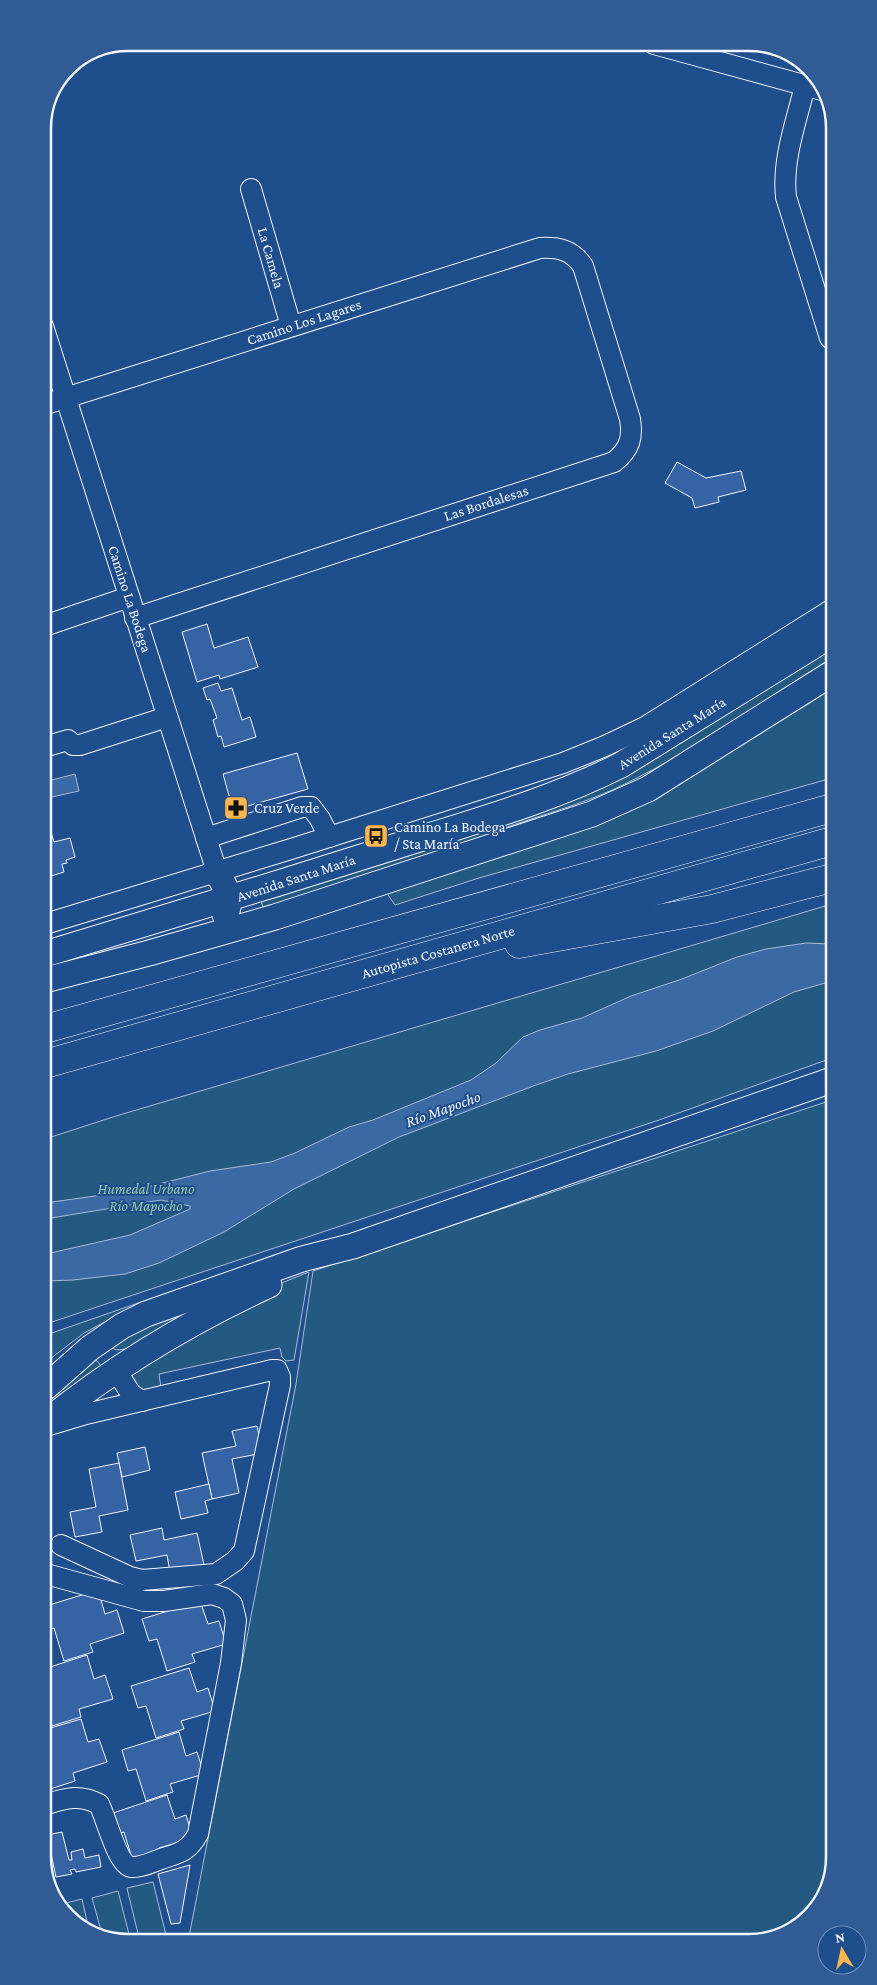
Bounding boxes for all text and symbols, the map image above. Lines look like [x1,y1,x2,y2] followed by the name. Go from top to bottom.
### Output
[255,226,287,290] street label: La Camela
[245,296,364,349] street label: Camino Los Lagares
[442,482,530,524] street label: Las Bordalesas
[104,543,155,655] street label: Camino La Bodega
[615,693,729,773] street label: Avenida Santa María
[223,795,249,821] pharmacy icon: Cruz Verde
[254,800,320,816] place label: Cruz Verde
[394,819,506,852] place label: Camino La Bodega / Sta María
[363,823,389,849] bus stop icon: Camino La Bodega / Sta María
[235,851,357,905] street label: Avenida Santa María
[360,922,517,982] street label: Autopista Costanera Norte
[403,1088,483,1131] water label: Río Mapocho
[97,1181,195,1215] park label: Humedal Urbano Río Mapocho
[817,1925,867,1975] north arrow
[834,1928,846,1946] text: N

